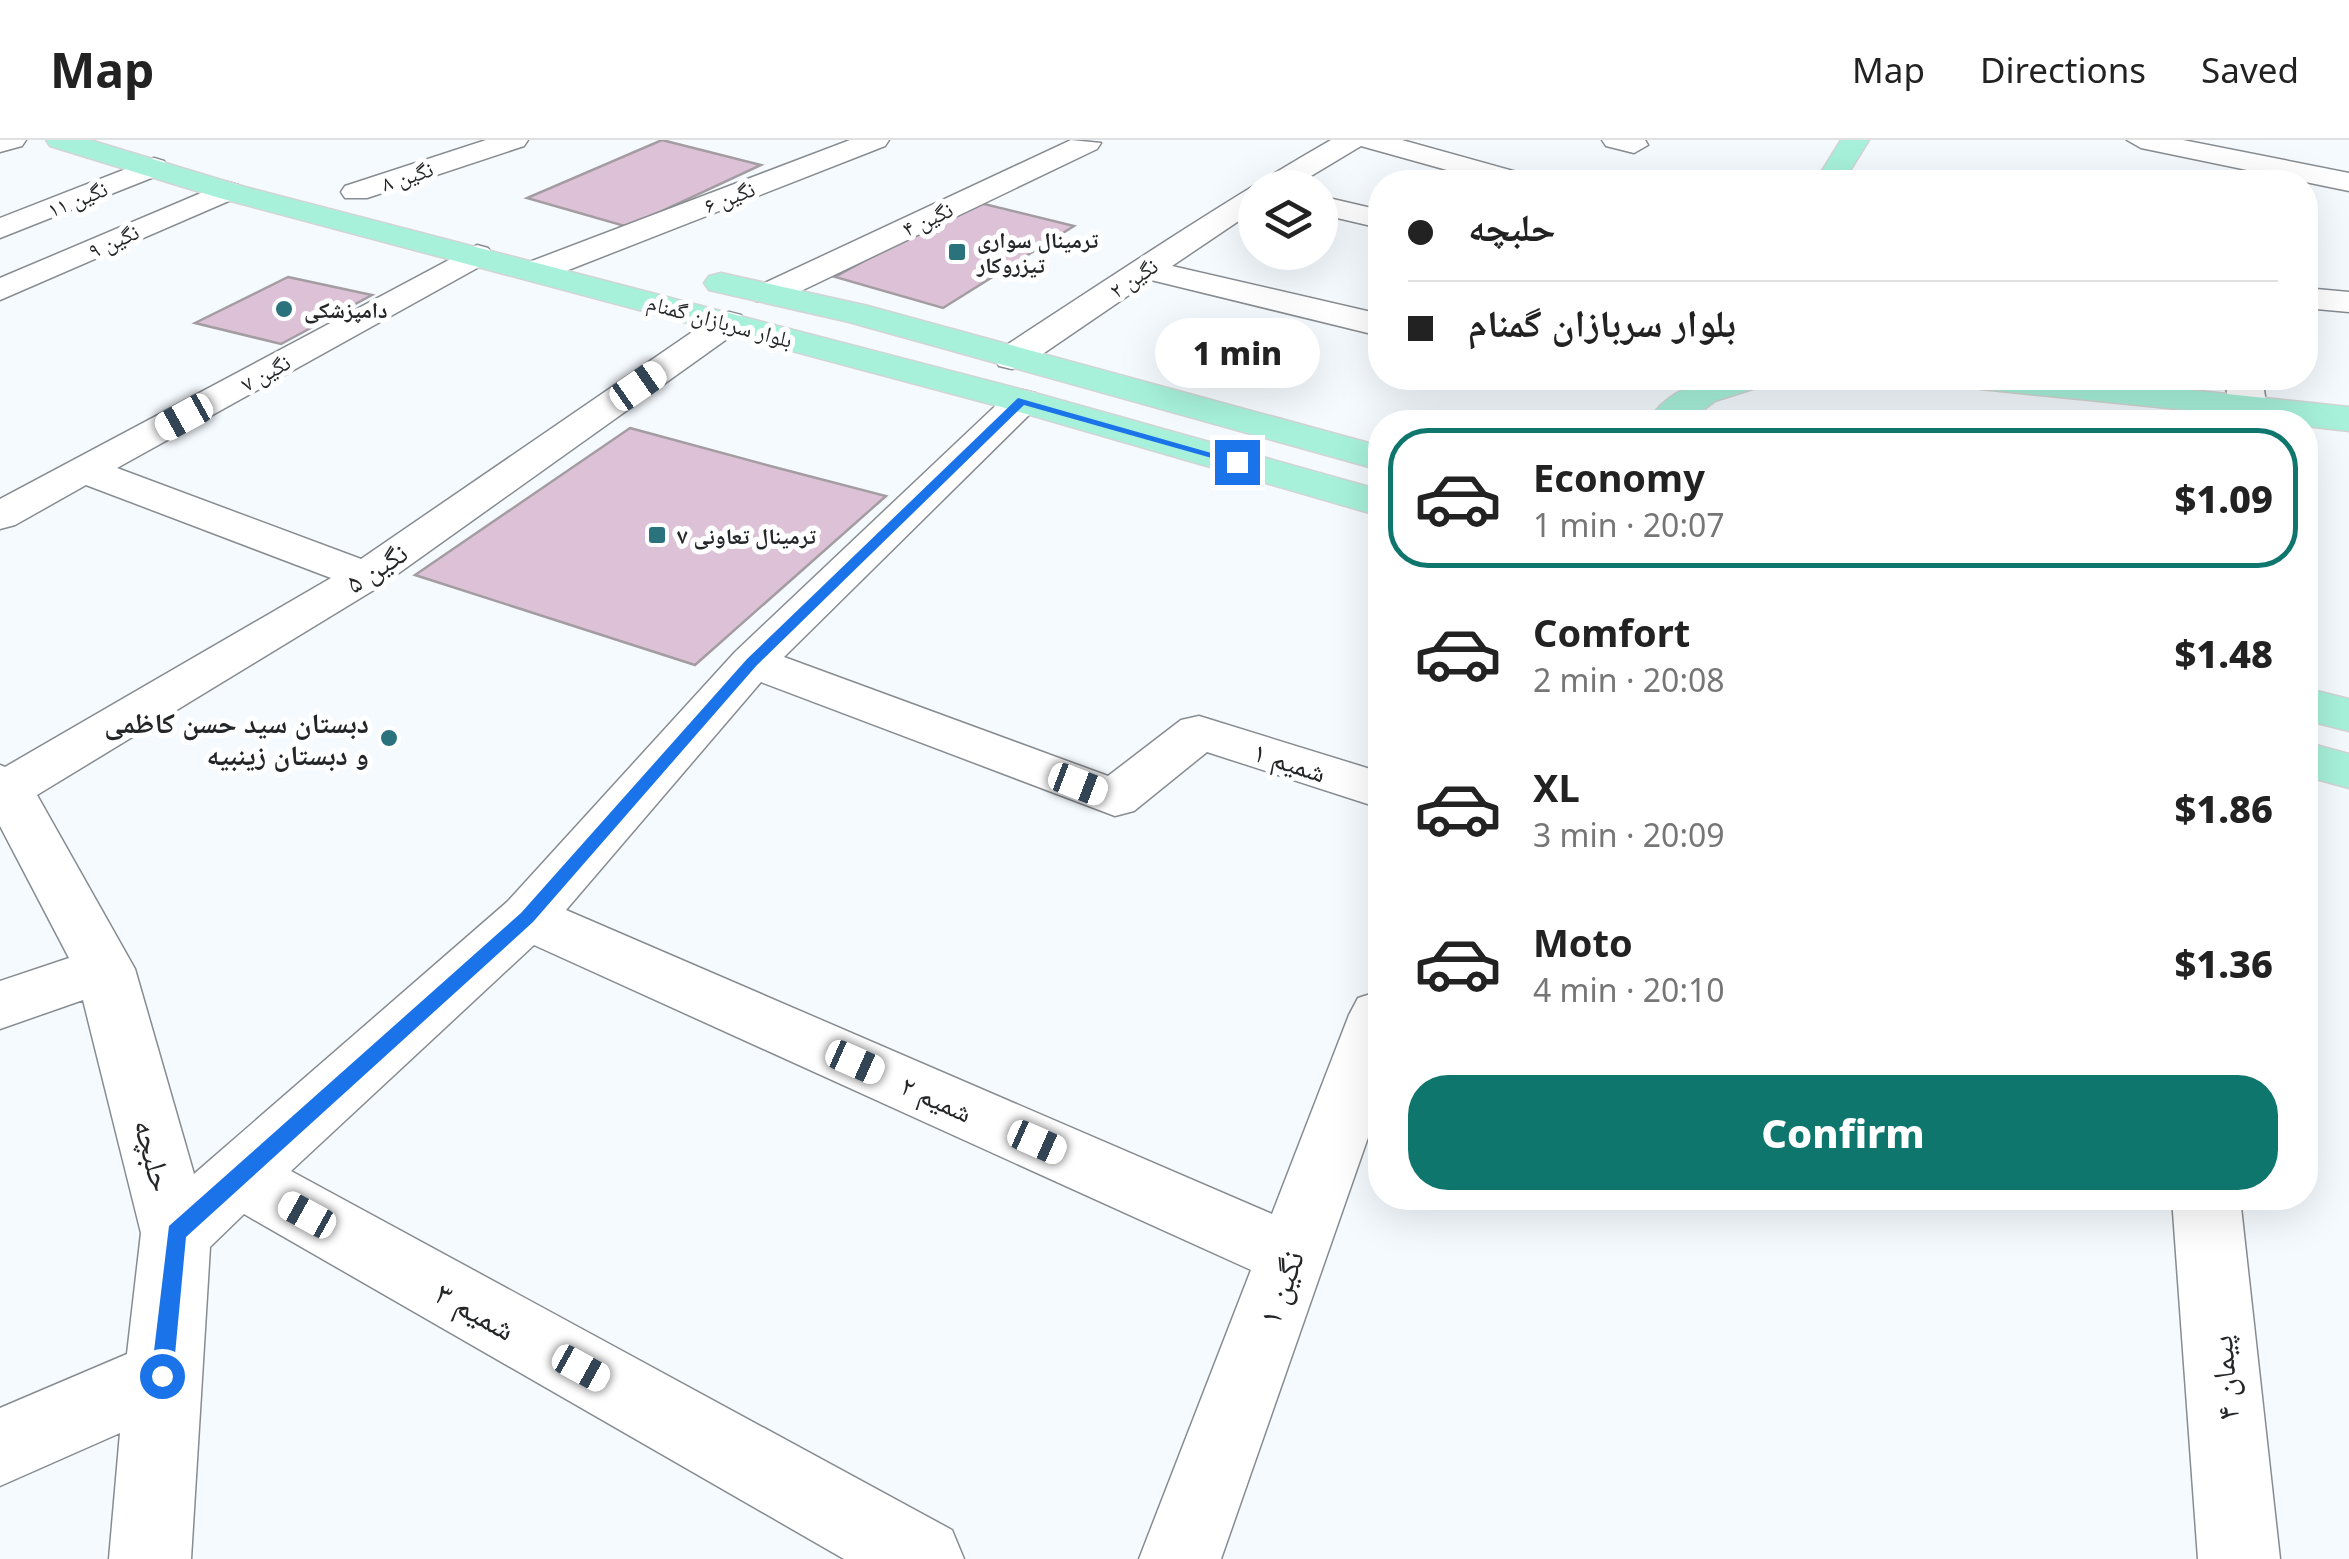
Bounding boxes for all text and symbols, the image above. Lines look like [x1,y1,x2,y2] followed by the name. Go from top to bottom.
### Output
[50,37,154,102] text: Map
[1852,46,1925,93] text: Map
[1980,46,2146,93] text: Directions
[2201,46,2299,93] text: Saved
[377,153,437,197] street label: نگین ۸
[1238,170,1338,270] map controls
[1238,170,1338,270] button: layers
[42,172,112,224] street label: نگین ۱۱
[699,173,759,219] street label: نگین ۶
[897,193,957,243] street label: نگین ۴
[1468,200,1556,252] text: حلبچه
[83,216,143,264] street label: نگین ۹
[976,224,1098,279] place label: ترمینال سواری تیزروکار
[946,241,968,263] marker: ترمینال سواری تیزروکار
[1103,250,1163,304] street label: نگین ۲
[644,286,796,355] street label: بلوار سربازان گمنام
[304,294,388,324] place label: دامپزشکی
[1468,296,1736,348] text: بلوار سربازان گمنام
[273,298,295,320] marker: دامپزشکی
[1154,317,1320,387] callout: 1 min
[1193,331,1282,374] text: 1 min
[235,346,295,398] street label: نگین ۷
[605,357,671,415] car
[150,389,218,445] car
[1215,440,1260,485] route end
[1533,451,1705,503] text: Economy
[1413,453,1503,543] icon: car
[2174,472,2273,524] text: $1.09
[1533,503,1725,546] text: 1 min · 20:07
[677,520,816,550] place label: ترمینال تعاونی ۷
[646,524,668,546] marker: ترمینال تعاونی ۷
[338,533,414,601] street label: نگین ۵
[1533,606,1690,658] text: Comfort
[1413,608,1503,698] icon: car
[2174,627,2273,679] text: $1.48
[1533,658,1725,701] text: 2 min · 20:08
[104,703,369,773] place label: دبستان سید حسن کاظمی و دبستان زینبیه
[378,727,400,749] marker: دبستان سید حسن کاظمی و دبستان زینبیه
[1248,731,1331,792] street label: شمیم ۱
[1045,759,1111,809] car
[1533,761,1580,813] text: XL
[1413,763,1503,853] icon: car
[2174,782,2273,834] text: $1.86
[1533,813,1725,856] text: 3 min · 20:09
[1533,916,1633,968] text: Moto
[1413,918,1503,1008] icon: car
[2174,937,2273,989] text: $1.36
[1533,968,1725,1011] text: 4 min · 20:10
[821,1036,889,1088] car
[895,1065,979,1131] street label: شمیم ۲
[1408,1075,2278,1190] button: Confirm
[125,1114,185,1196] street label: حلبچه
[1003,1116,1071,1168] car
[273,1187,341,1243] car
[1247,1244,1313,1330] street label: نگین ۱
[428,1270,524,1350] street label: شمیم ۳
[2198,1334,2248,1422] street label: پیمان ۴
[547,1340,615,1396] car
[140,1354,185,1399] route start

